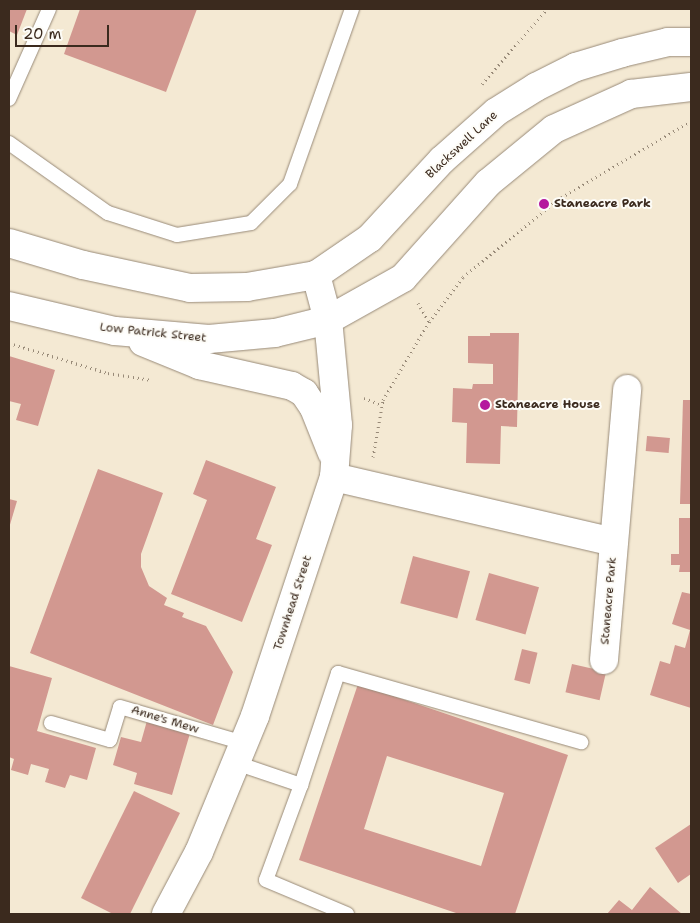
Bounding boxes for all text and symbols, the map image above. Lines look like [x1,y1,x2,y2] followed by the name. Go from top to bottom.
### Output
[18,15,111,47] scale bar
[23,24,62,44] text: 20 m
[423,108,501,182] street label: Blackswell Lane
[554,197,651,211] place label: Staneacre Park
[538,198,550,210] marker: Staneacre Park
[99,320,207,346] street label: Low Patrick Street
[495,398,600,412] place label: Staneacre House
[479,399,491,411] marker: Staneacre House
[271,554,315,652] street label: Townhead Street
[598,557,620,645] street label: Staneacre Park
[129,703,201,737] street label: Anne's Mew

